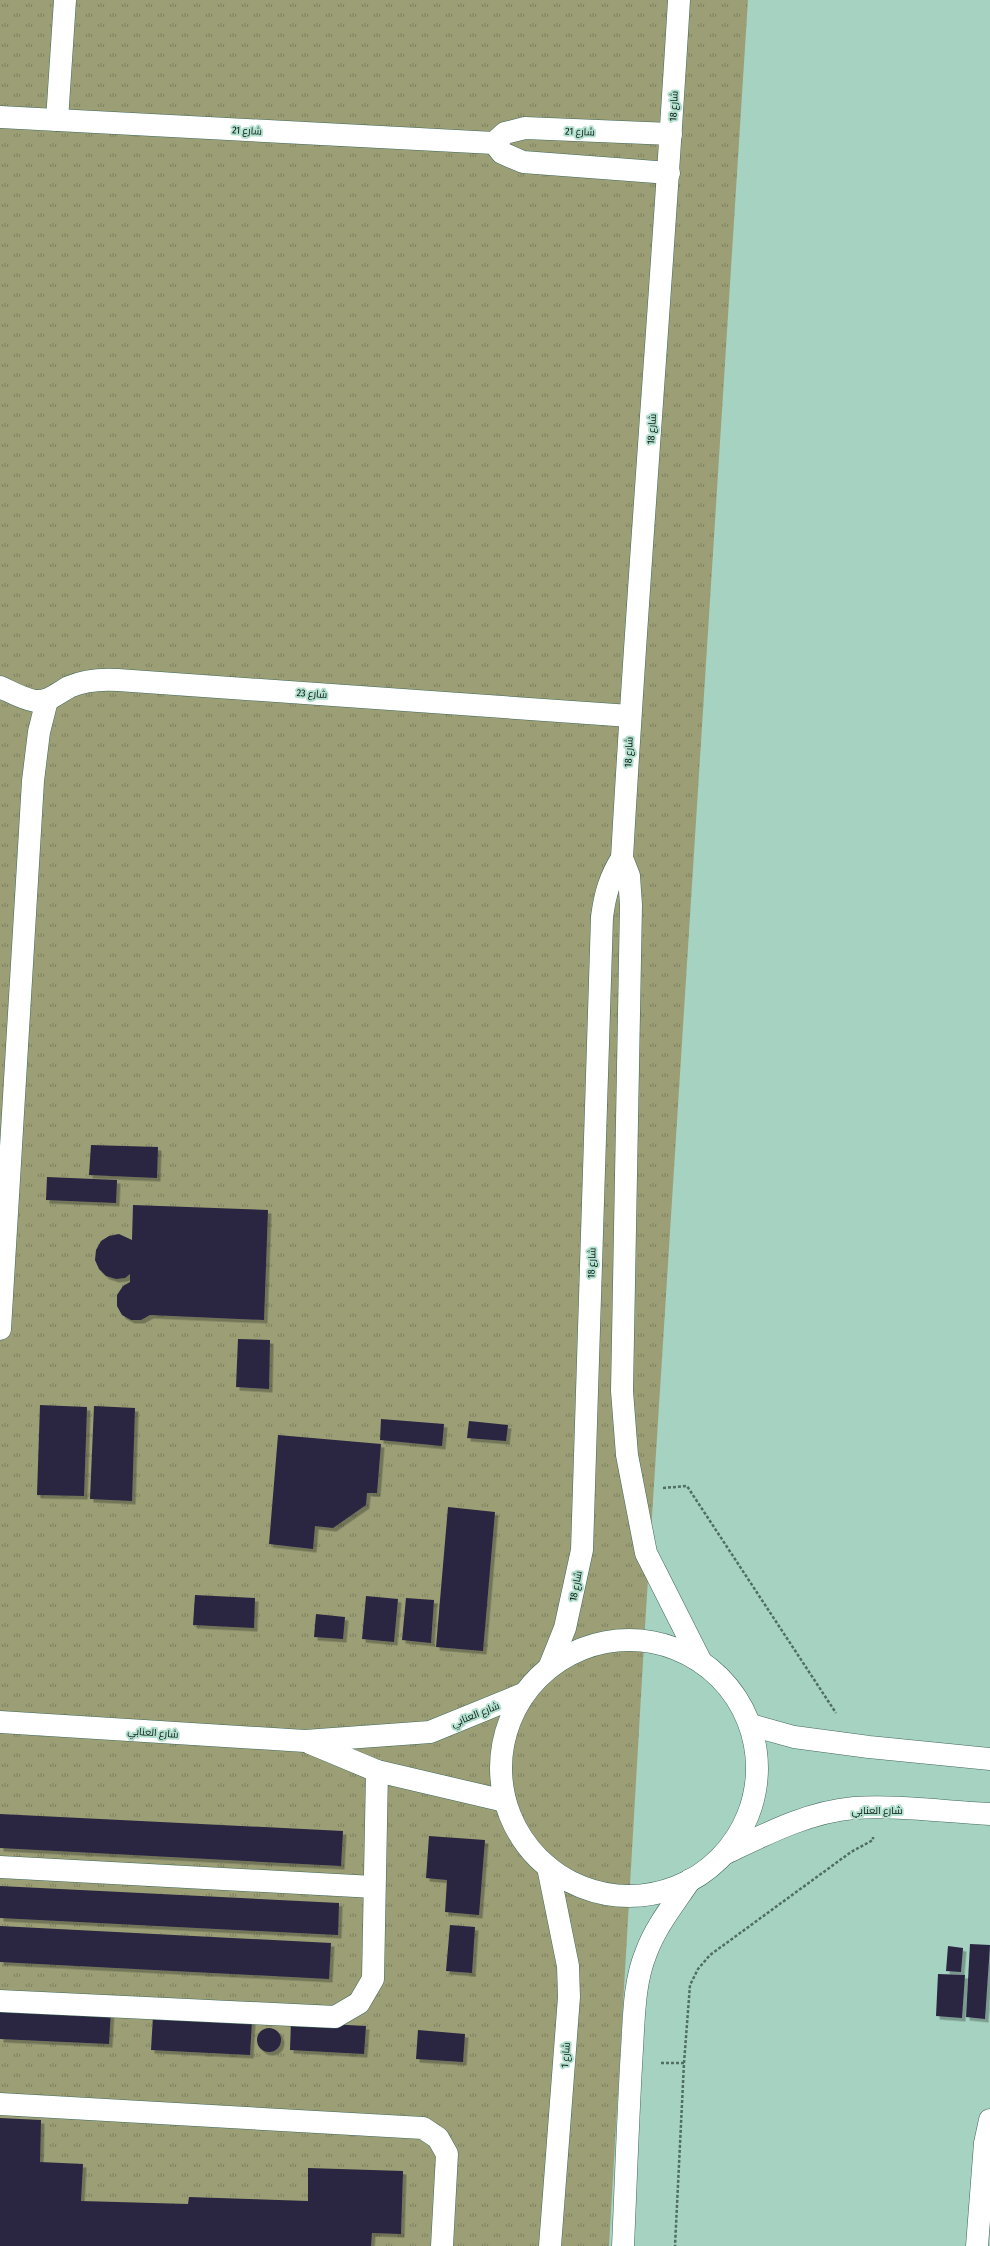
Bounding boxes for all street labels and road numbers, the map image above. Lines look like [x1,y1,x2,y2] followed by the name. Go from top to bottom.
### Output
[667,90,681,122] street label: شارع 18
[232,124,262,138] street label: شارع 21
[565,125,595,139] street label: شارع 21
[645,413,659,445] street label: شارع 18
[296,687,328,701] street label: شارع 23
[622,736,636,768] street label: شارع 18
[585,1248,599,1279] street label: شارع 18
[567,1570,585,1602] street label: شارع 18
[450,1700,502,1731] street label: شارع العنابي
[127,1725,179,1742] street label: شارع العنابي
[852,1805,902,1818] street label: شارع العنابي
[559,2042,573,2068] street label: شارع 1

